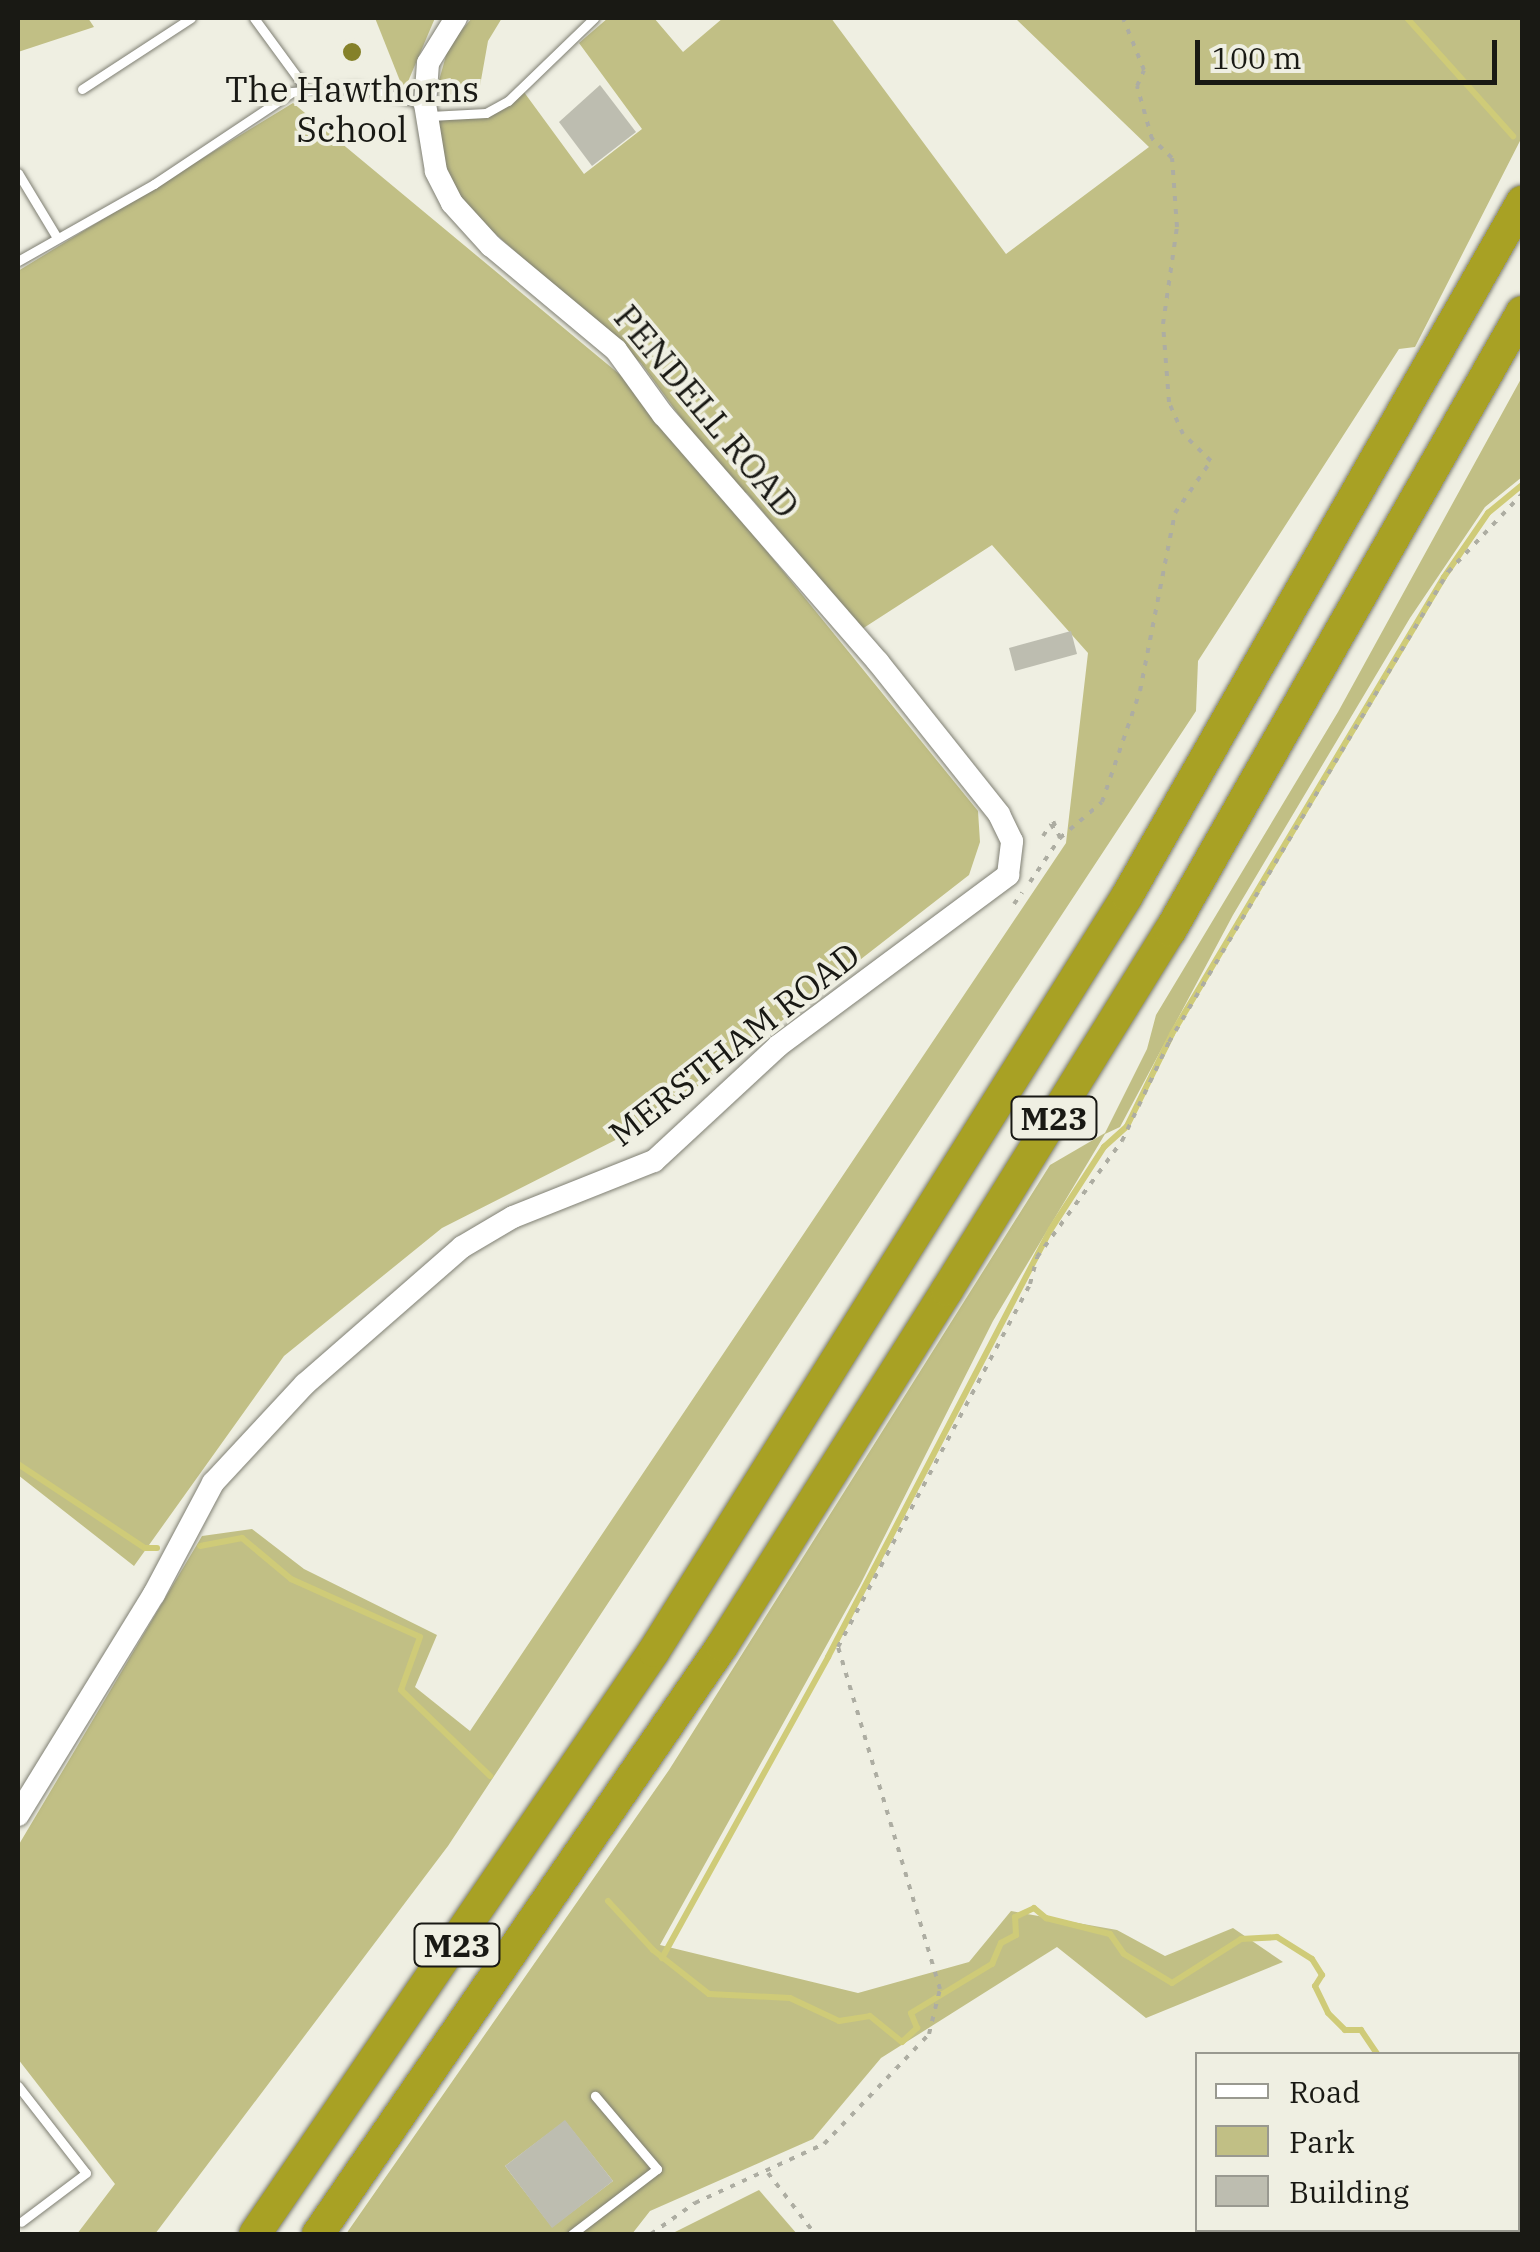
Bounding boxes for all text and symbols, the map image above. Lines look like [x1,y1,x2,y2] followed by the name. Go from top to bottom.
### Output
[1200,20,1502,82] scale bar
[1212,38,1302,77] text: 100 m
[341,41,363,63] marker: The Hawthorns School
[225,68,479,150] place label: The Hawthorns School
[606,296,808,526] street label: PENDELL ROAD
[601,933,867,1155] street label: MERSTHAM ROAD
[1009,1091,1099,1145] road number: M23
[412,1918,502,1972] road number: M23
[1195,2052,1520,2232] legend
[1289,2072,1361,2111] text: Road
[1289,2122,1355,2161] text: Park
[1289,2172,1409,2211] text: Building

